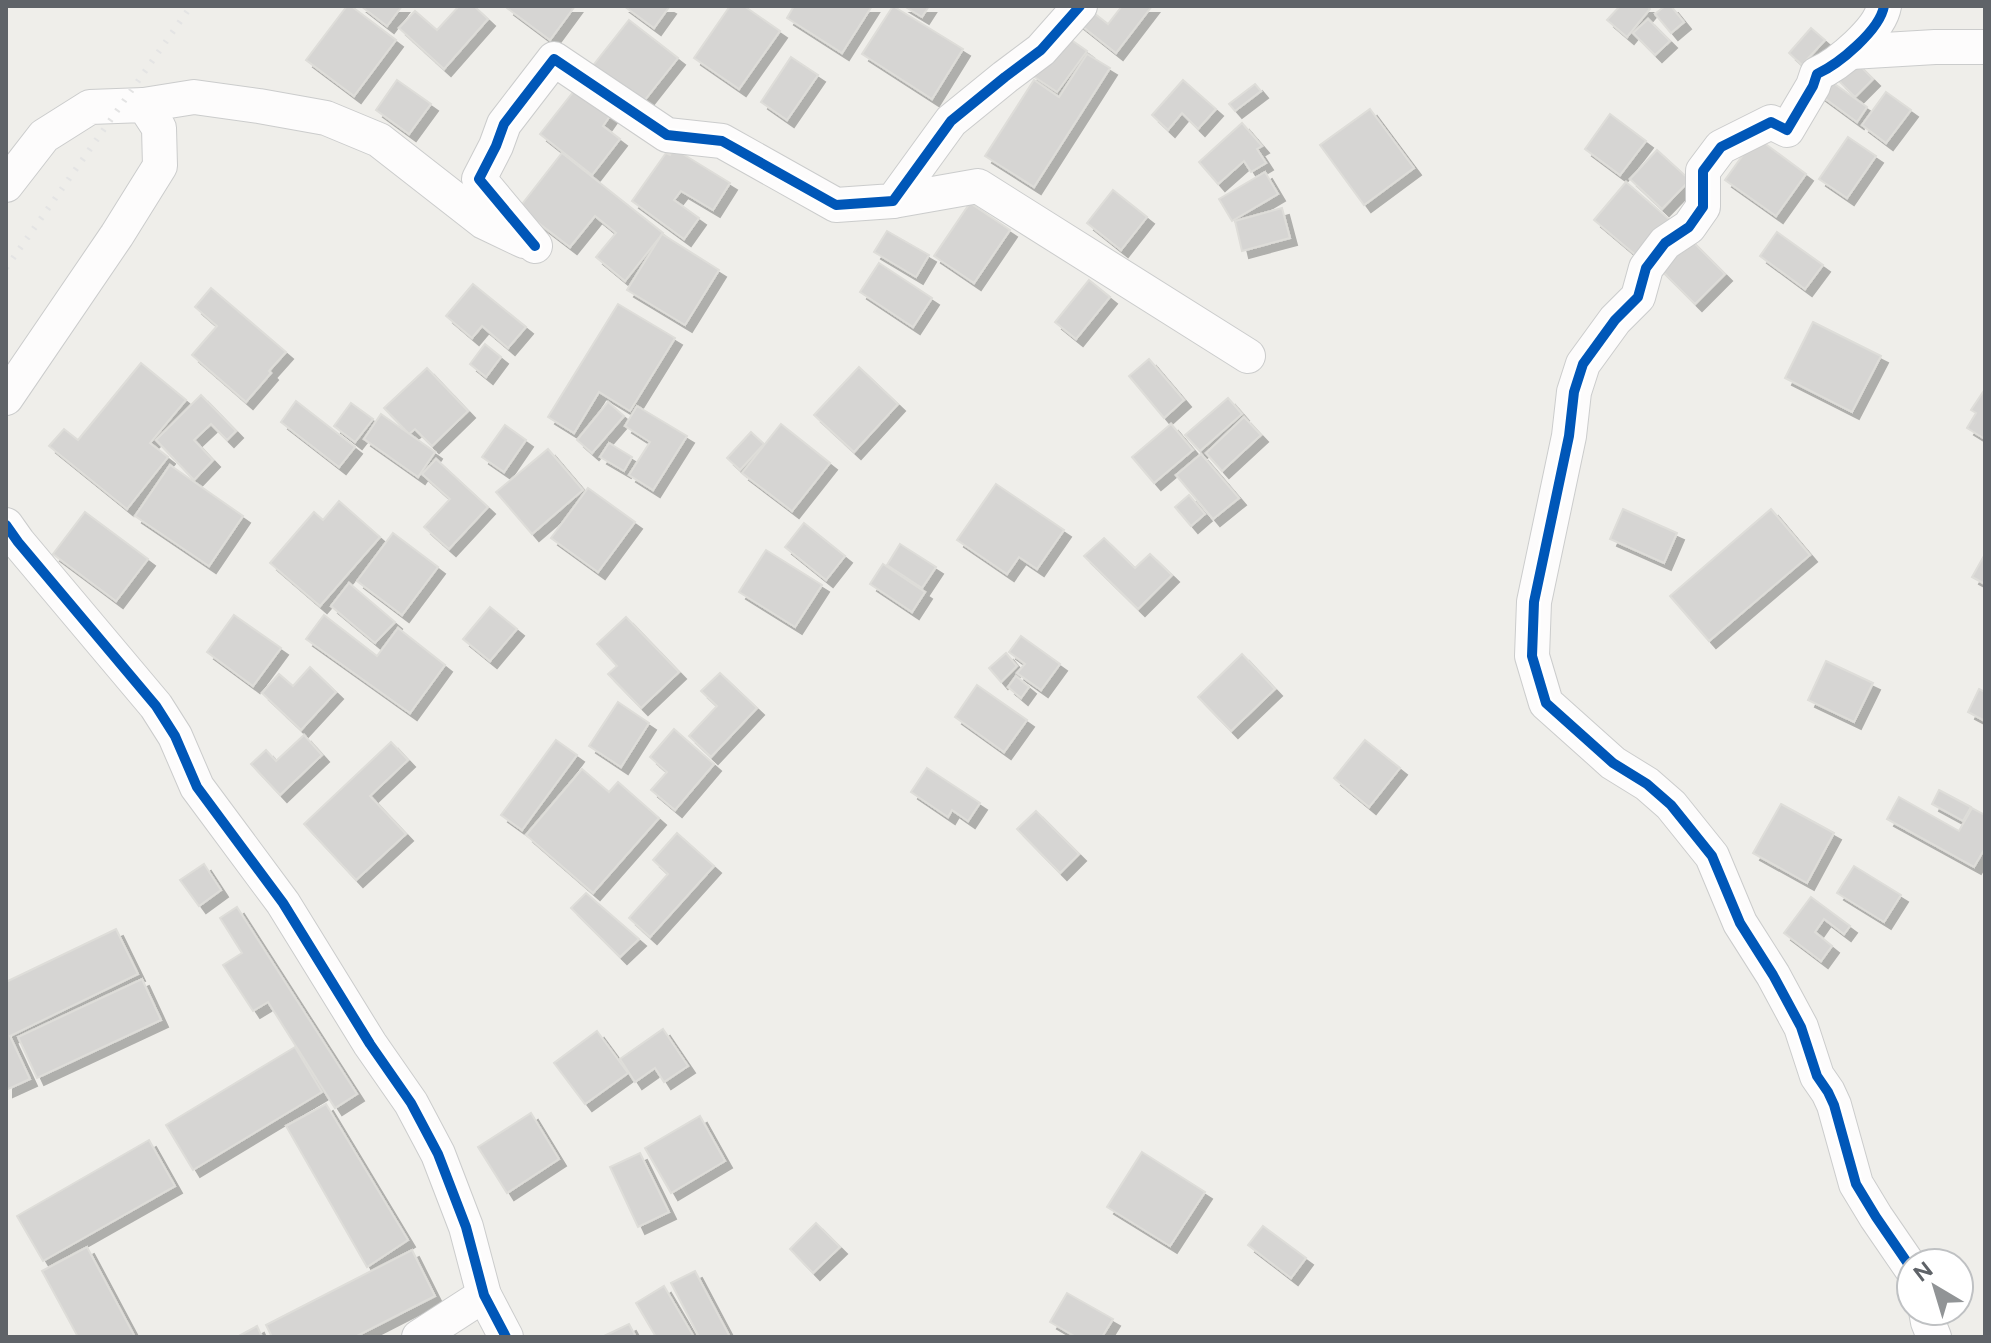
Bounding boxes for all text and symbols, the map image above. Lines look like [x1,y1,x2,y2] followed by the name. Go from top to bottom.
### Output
[1895,1247,1975,1327] north arrow
[1908,1256,1938,1288] text: N

